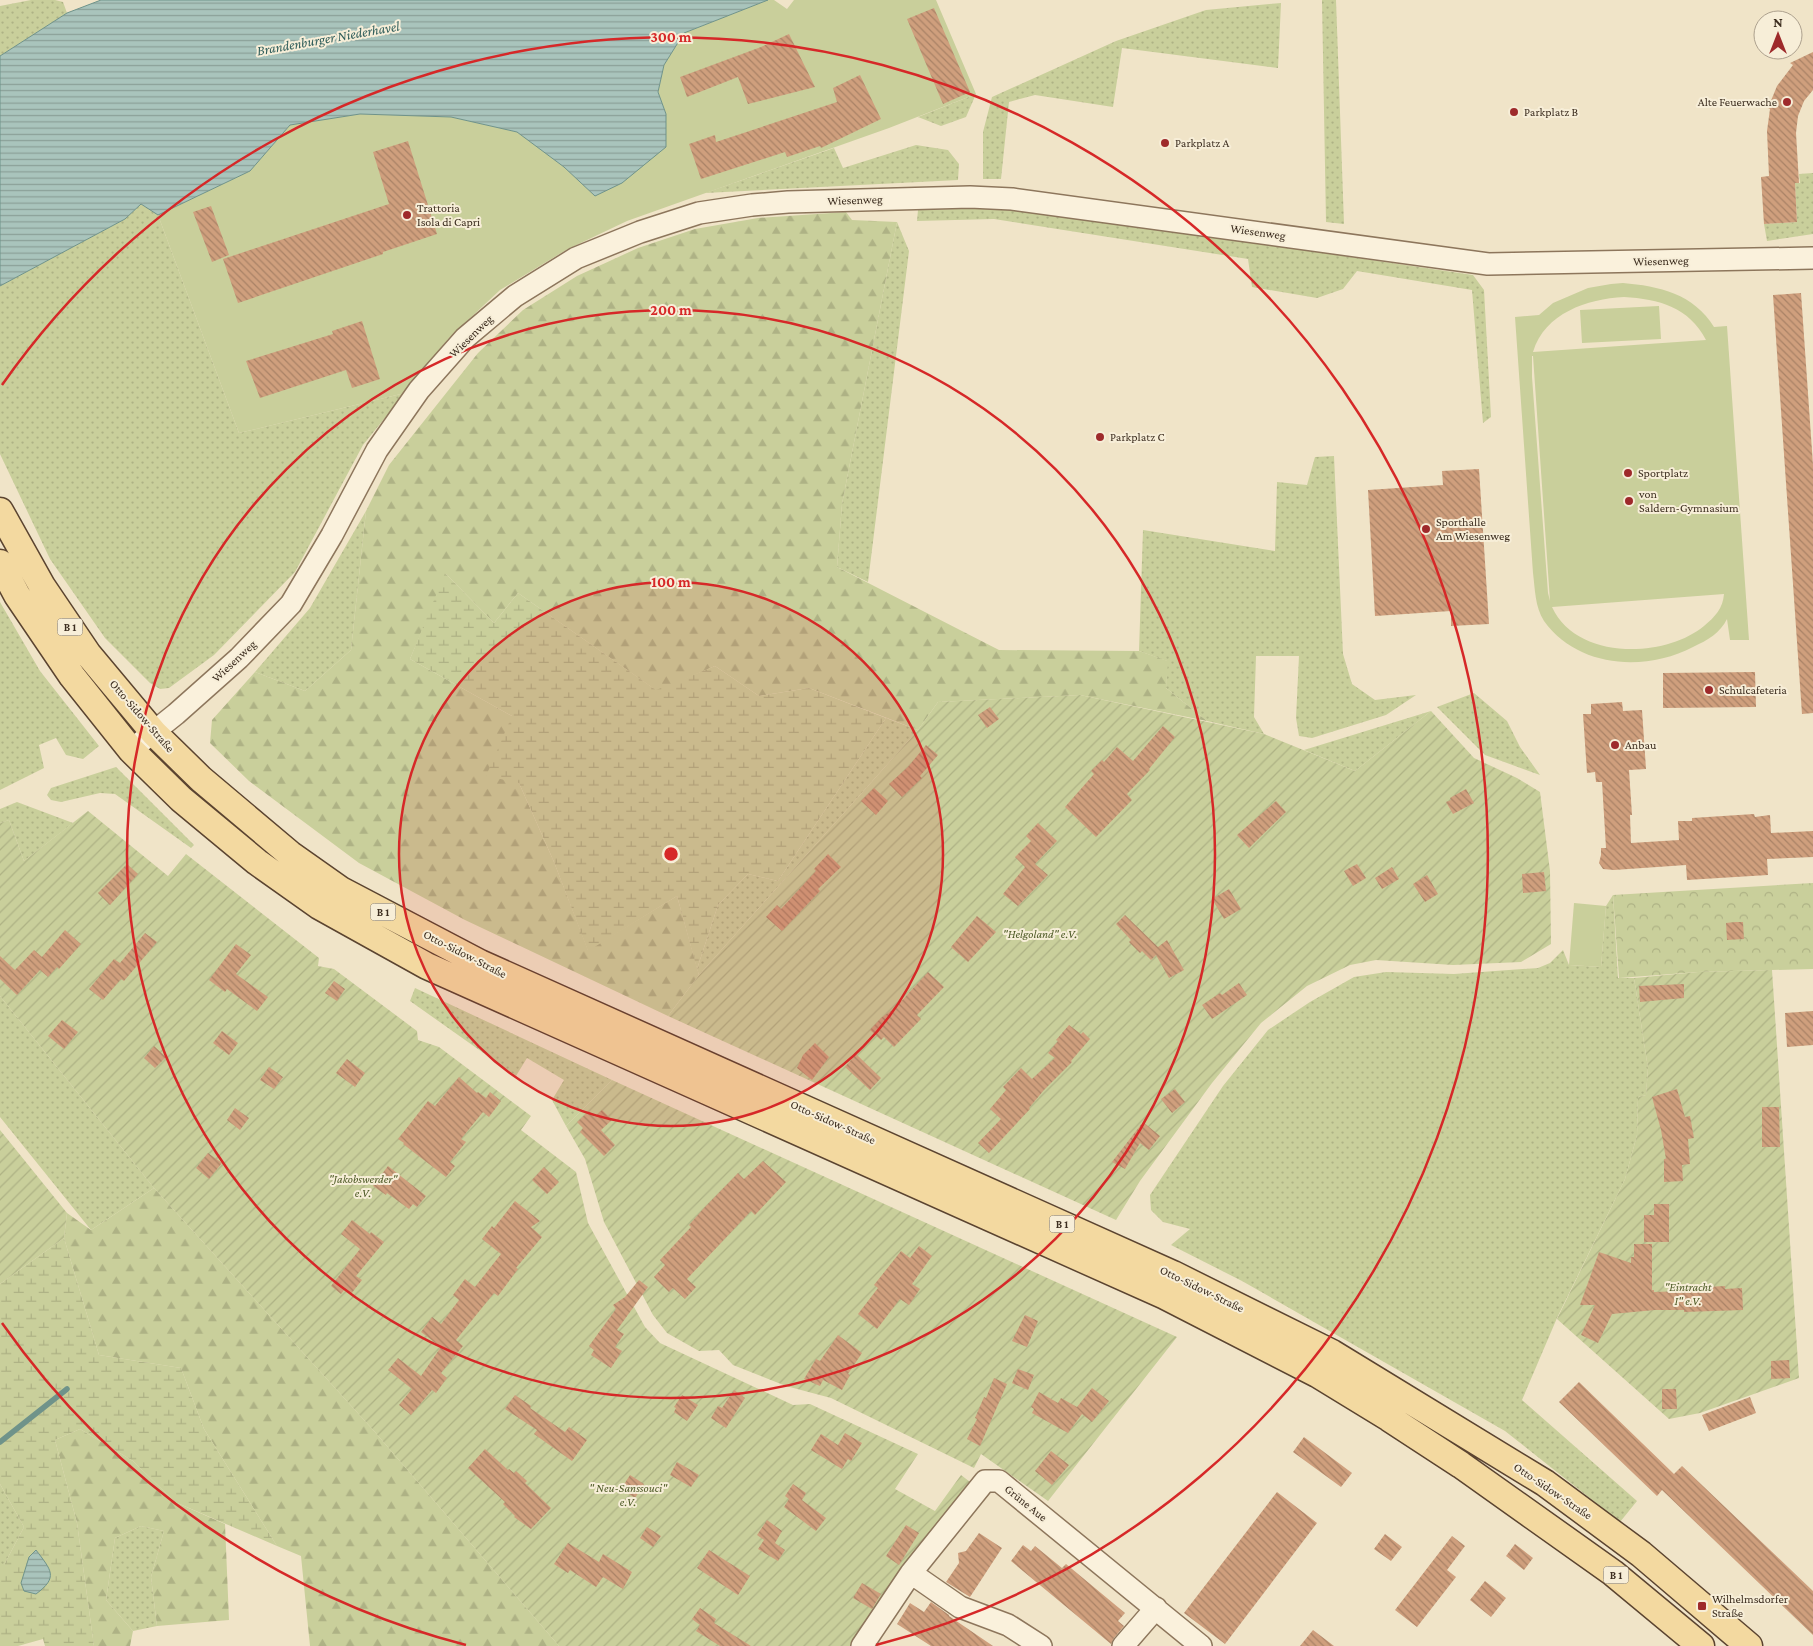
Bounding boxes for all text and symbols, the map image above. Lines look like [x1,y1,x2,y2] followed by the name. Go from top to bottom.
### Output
[1753,10,1803,60] north arrow
[1773,14,1783,30] text: N
[255,17,401,58] water label: Brandenburger Niederhavel
[650,29,692,45] text: 300 m
[1698,95,1777,109] place label: Alte Feuerwache
[1781,96,1793,108] marker: Alte Feuerwache
[1524,105,1579,119] place label: Parkplatz B
[1508,106,1520,118] marker: Parkplatz B
[1175,136,1230,150] place label: Parkplatz A
[1159,137,1171,149] marker: Parkplatz A
[827,192,883,208] street label: Wiesenweg
[417,201,480,229] place label: Trattoria Isola di Capri
[401,209,413,221] marker: Trattoria Isola di Capri
[1230,221,1287,243] street label: Wiesenweg
[1633,254,1689,268] street label: Wiesenweg
[650,302,692,318] text: 200 m
[446,312,496,360] street label: Wiesenweg
[1110,430,1165,444] place label: Parkplatz C
[1094,431,1106,443] marker: Parkplatz C
[1638,466,1688,480] place label: Sportplatz
[1622,467,1634,479] marker: Sportplatz
[1638,487,1739,515] place label: von Saldern-Gymnasium
[1623,495,1635,507] marker: von Saldern-Gymnasium
[1436,515,1510,543] place label: Sporthalle Am Wiesenweg
[1420,523,1432,535] marker: Sporthalle Am Wiesenweg
[651,574,691,590] text: 100 m
[58,618,82,636] road number: B 1
[209,637,259,685] street label: Wiesenweg
[107,677,177,755] street label: Otto-Sidow-Straße
[1719,683,1787,697] place label: Schulcafeteria
[1703,684,1715,696] marker: Schulcafeteria
[1625,738,1657,752] place label: Anbau
[1609,739,1621,751] marker: Anbau
[662,845,680,863] centre of rings
[370,904,396,920] road number: B 1
[421,927,509,981] street label: Otto-Sidow-Straße
[1003,927,1077,941] park label: "Helgoland" e.V.
[788,1097,878,1147] street label: Otto-Sidow-Straße
[329,1172,398,1200] park label: "Jakobswerder" e.V.
[1050,1216,1074,1232] road number: B 1
[1158,1263,1246,1315] street label: Otto-Sidow-Straße
[1664,1280,1712,1308] park label: "Eintracht I" e.V.
[1511,1460,1595,1522] street label: Otto-Sidow-Straße
[589,1481,668,1509] park label: " Neu-Sanssouci" e.V.
[1002,1482,1050,1524] street label: Grüne Aue
[1604,1566,1628,1584] road number: B 1
[1712,1592,1789,1620] place label: Wilhelmsdorfer Straße
[1696,1600,1708,1612] marker: Wilhelmsdorfer Straße

